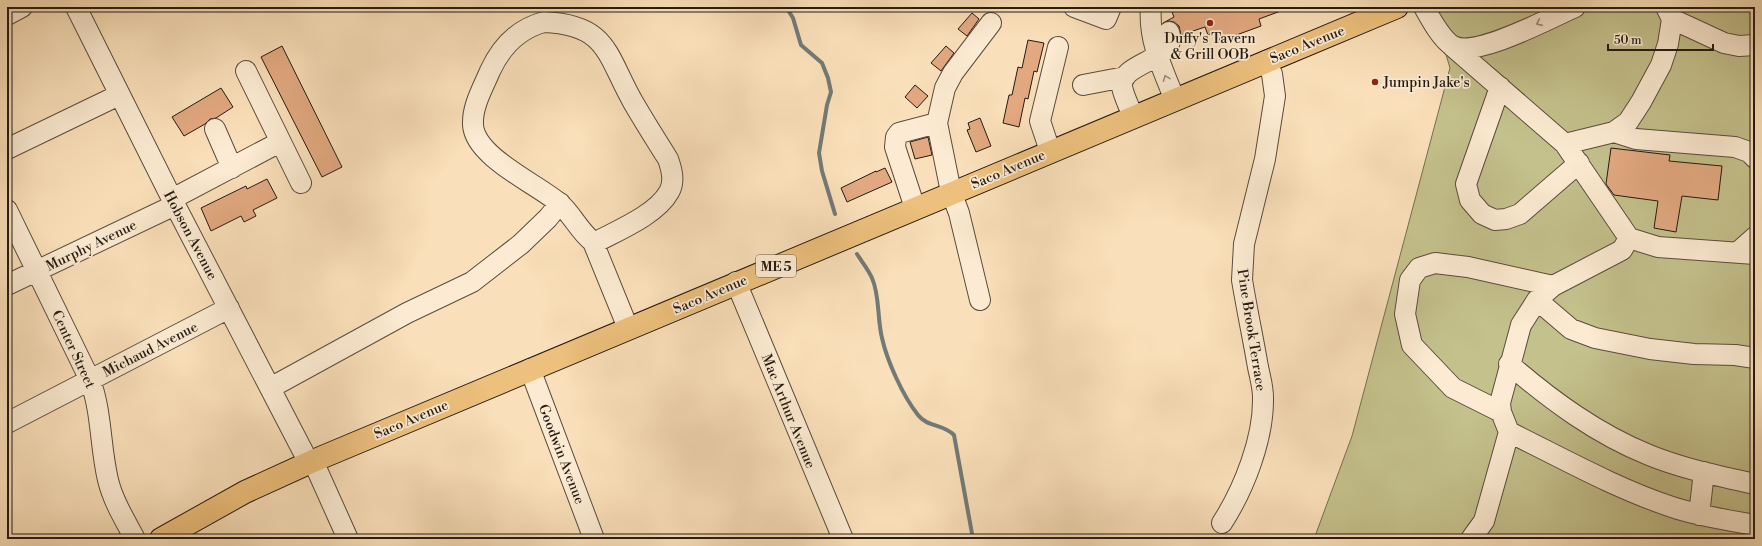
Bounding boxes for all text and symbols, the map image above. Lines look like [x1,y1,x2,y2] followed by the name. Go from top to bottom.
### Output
[1205,18,1215,28] marker: Duffy's Tavern & Grill OOB
[1536,18,1543,26] one-way arrow
[1267,22,1347,68] street label: Saco Avenue
[1608,26,1713,52] scale bar
[1164,30,1256,64] place label: Duffy's Tavern & Grill OOB
[1614,33,1642,48] text: 50 m
[1163,74,1171,81] one-way arrow
[1382,74,1470,92] place label: Jumpin Jake's
[1370,77,1380,87] marker: Jumpin Jake's
[968,146,1048,194] street label: Saco Avenue
[159,188,221,283] street label: Hobson Avenue
[43,216,140,276] street label: Murphy Avenue
[756,255,796,277] road number: ME 5
[1232,268,1270,392] street label: Pine Brook Terrace
[670,271,750,319] street label: Saco Avenue
[47,308,99,391] street label: Center Street
[100,318,201,382] street label: Michaud Avenue
[757,351,819,471] street label: Mac Arthur Avenue
[371,396,451,444] street label: Saco Avenue
[534,402,588,507] street label: Goodwin Avenue

